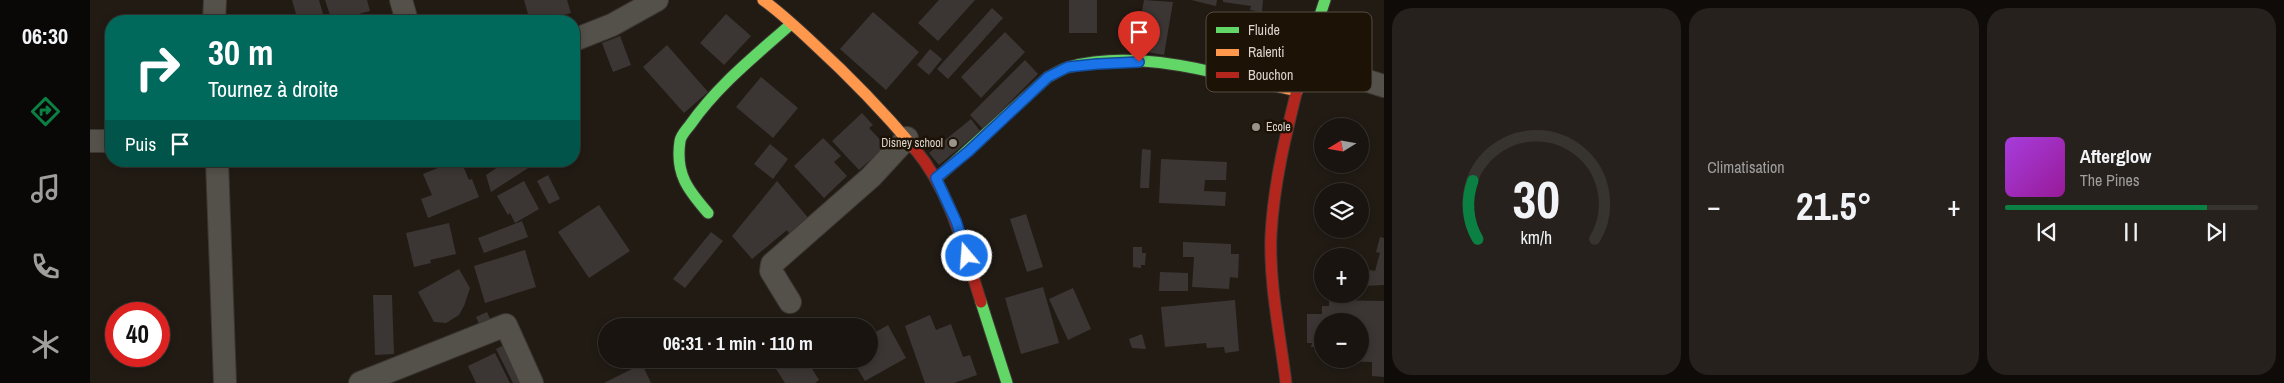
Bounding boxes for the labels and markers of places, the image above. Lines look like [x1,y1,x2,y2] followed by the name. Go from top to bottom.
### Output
[1118,11,1160,62] pin
[1266,119,1291,135] place label: Ecole
[1250,121,1262,133] marker: Ecole
[881,135,943,151] place label: Disney school
[947,137,959,149] marker: Disney school

